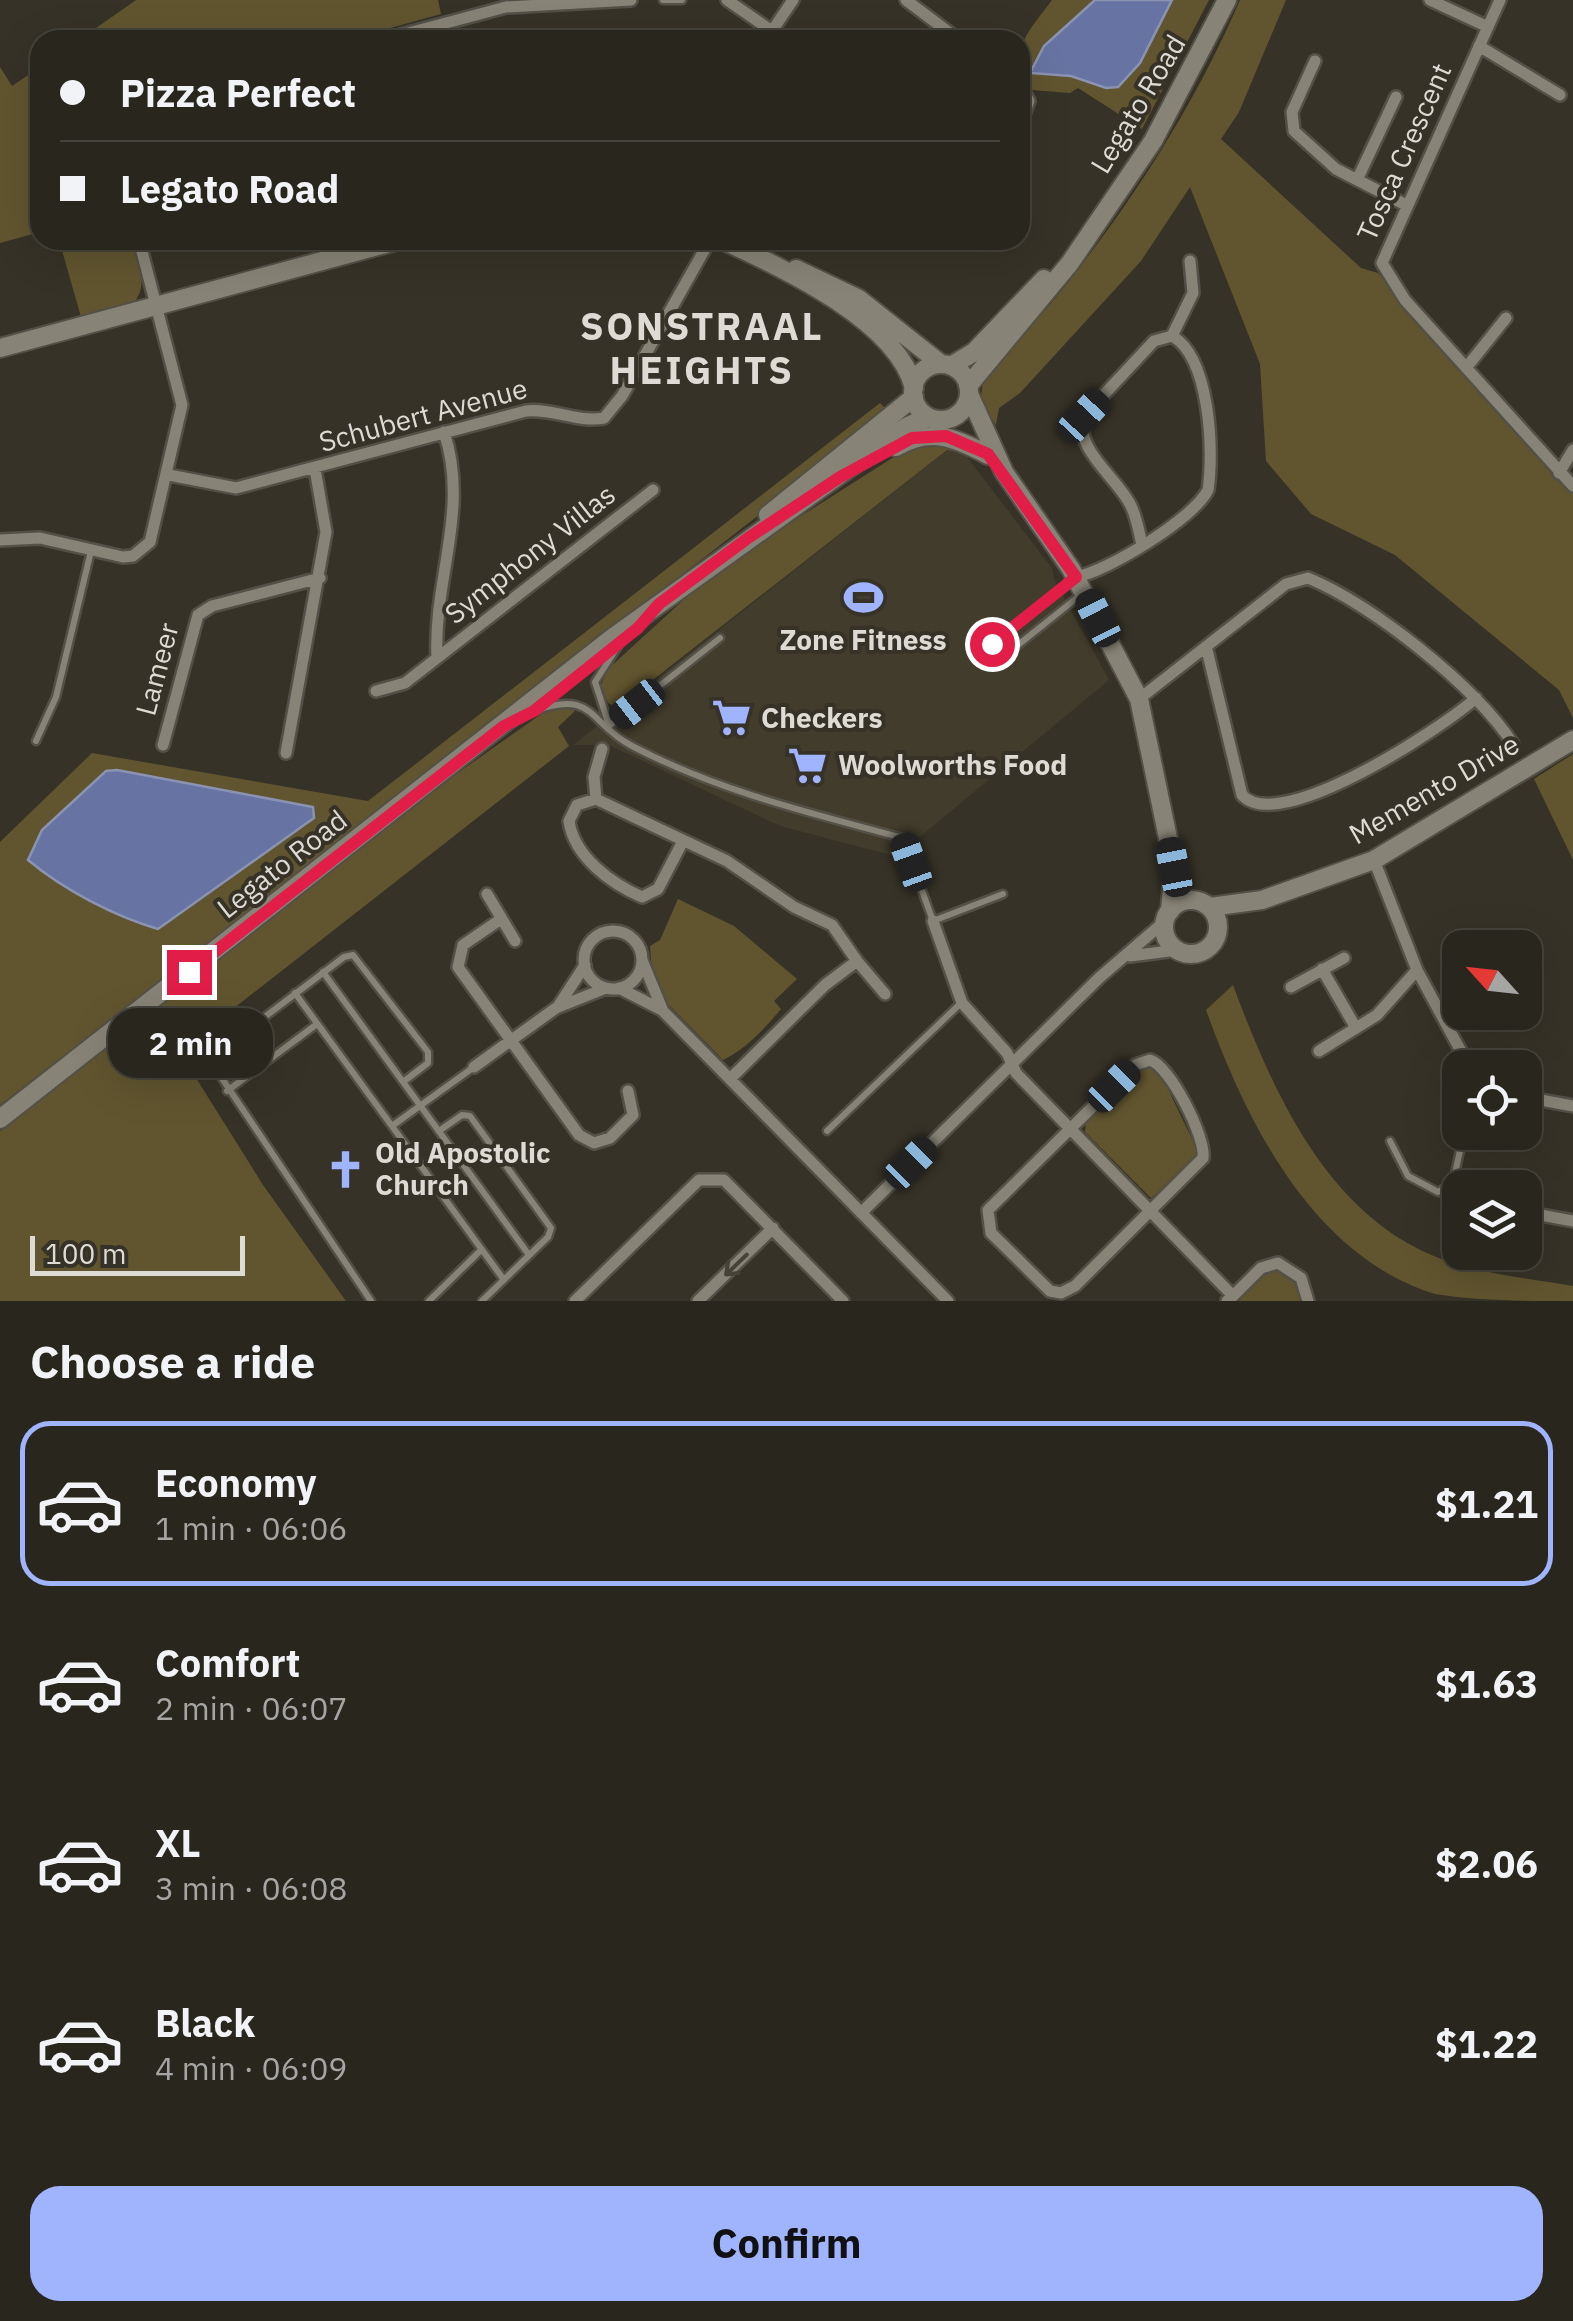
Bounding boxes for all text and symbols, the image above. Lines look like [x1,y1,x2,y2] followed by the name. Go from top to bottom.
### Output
[1082,28,1193,180] street label: Legato Road
[1348,57,1459,246] street label: Tosca Crescent
[120,68,356,117] text: Pizza Perfect
[120,164,339,213] text: Legato Road
[580,301,824,394] district label: SONSTRAAL HEIGHTS
[315,369,531,460] street label: Schubert Avenue
[1053,384,1115,448] car
[437,475,622,632] street label: Symphony Villas
[842,577,884,619] sports icon: Zone Fitness
[1071,584,1125,652] car
[126,618,187,719] street label: Lameer
[779,621,947,658] place label: Zone Fitness
[970,622,1015,667] route start
[604,674,670,734] car
[710,697,752,739] supermarket icon: Checkers
[761,699,883,736] place label: Checkers
[1342,725,1526,852] street label: Memento Drive
[787,744,829,786] supermarket icon: Woolworths Food
[838,746,1067,783] place label: Woolworths Food
[209,801,354,926] street label: Legato Road
[887,829,935,895] car
[1154,835,1194,899] car
[1442,930,1542,1030] north arrow
[1442,930,1542,1270] map controls
[167,950,212,995] route end
[106,1007,272,1077] callout: 2 min
[149,1022,232,1064] text: 2 min
[1442,1050,1542,1150] button: locate
[1082,1054,1146,1118] car
[879,1131,943,1195] car
[375,1134,550,1203] place label: Old Apostolic Church
[324,1148,366,1190] church icon: Old Apostolic Church
[1442,1170,1542,1270] button: layers
[30,1231,245,1276] scale bar
[45,1235,126,1272] text: 100 m
[724,1252,748,1276] one-way arrow
[30,1332,315,1390] text: Choose a ride
[155,1458,317,1507] text: Economy
[35,1459,125,1549] icon: car
[1435,1479,1538,1528] text: $1.21
[155,1507,348,1549] text: 1 min · 06:06
[155,1638,300,1687] text: Comfort
[35,1639,125,1729] icon: car
[1435,1659,1538,1708] text: $1.63
[155,1687,348,1729] text: 2 min · 06:07
[155,1818,201,1867] text: XL
[35,1819,125,1909] icon: car
[1435,1839,1538,1888] text: $2.06
[155,1867,348,1909] text: 3 min · 06:08
[155,1998,255,2047] text: Black
[35,1999,125,2089] icon: car
[1435,2019,1538,2068] text: $1.22
[155,2047,348,2089] text: 4 min · 06:09
[30,2186,1543,2301] button: Confirm

